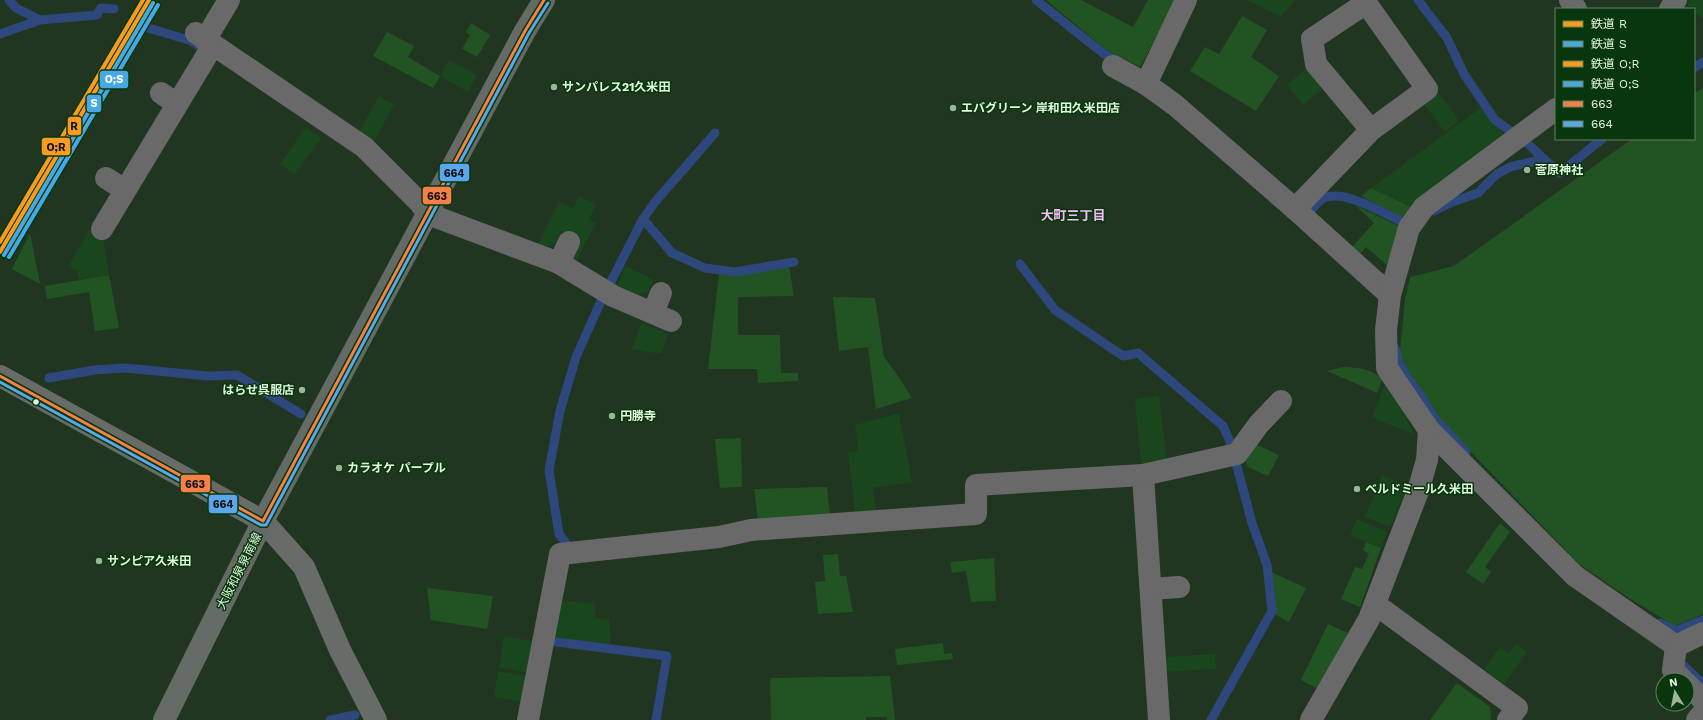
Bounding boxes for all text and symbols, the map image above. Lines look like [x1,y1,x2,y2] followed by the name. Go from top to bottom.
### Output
[1555,8,1695,140] legend
[1591,17,1627,31] text: 鉄道 R
[1591,37,1627,51] text: 鉄道 S
[1591,57,1640,71] text: 鉄道 O;R
[99,70,129,89] line badge: O;S
[105,73,123,86] text: O;S
[1591,77,1639,91] text: 鉄道 O;S
[562,80,670,94] place label: サンパレス21久米田
[549,82,559,92] marker: サンパレス21久米田
[86,94,102,113] line badge: S
[90,97,98,110] text: S
[1591,97,1613,111] text: 663
[961,101,1120,115] place label: エバグリーン 岸和田久米田店
[948,103,958,113] marker: エバグリーン 岸和田久米田店
[67,116,82,136] line badge: R
[1591,117,1613,131] text: 664
[70,120,78,133] text: R
[41,137,71,156] line badge: O;R
[46,141,66,154] text: O;R
[439,163,470,182] line badge: 664
[1535,163,1583,177] place label: 菅原神社
[1522,165,1532,175] marker: 菅原神社
[444,167,464,180] text: 664
[422,186,452,205] line badge: 663
[427,190,448,203] text: 663
[1040,208,1106,223] district label: 大町三丁目
[222,383,294,397] place label: はらせ呉服店
[297,385,307,395] marker: はらせ呉服店
[31,397,41,407] unlabelled marker
[620,409,656,423] place label: 円勝寺
[607,411,617,421] marker: 円勝寺
[347,461,446,475] place label: カラオケ パープル
[334,463,344,473] marker: カラオケ パープル
[180,474,211,493] line badge: 663
[185,478,206,491] text: 663
[1365,482,1473,496] place label: ベルドミール久米田
[1352,484,1362,494] marker: ベルドミール久米田
[208,494,238,514] line badge: 664
[213,498,233,511] text: 664
[214,530,264,612] street label: 大阪和泉泉南線
[107,554,191,568] place label: サンピア久米田
[94,556,104,566] marker: サンピア久米田
[1655,672,1695,712] north arrow
[1668,676,1678,690] text: N

